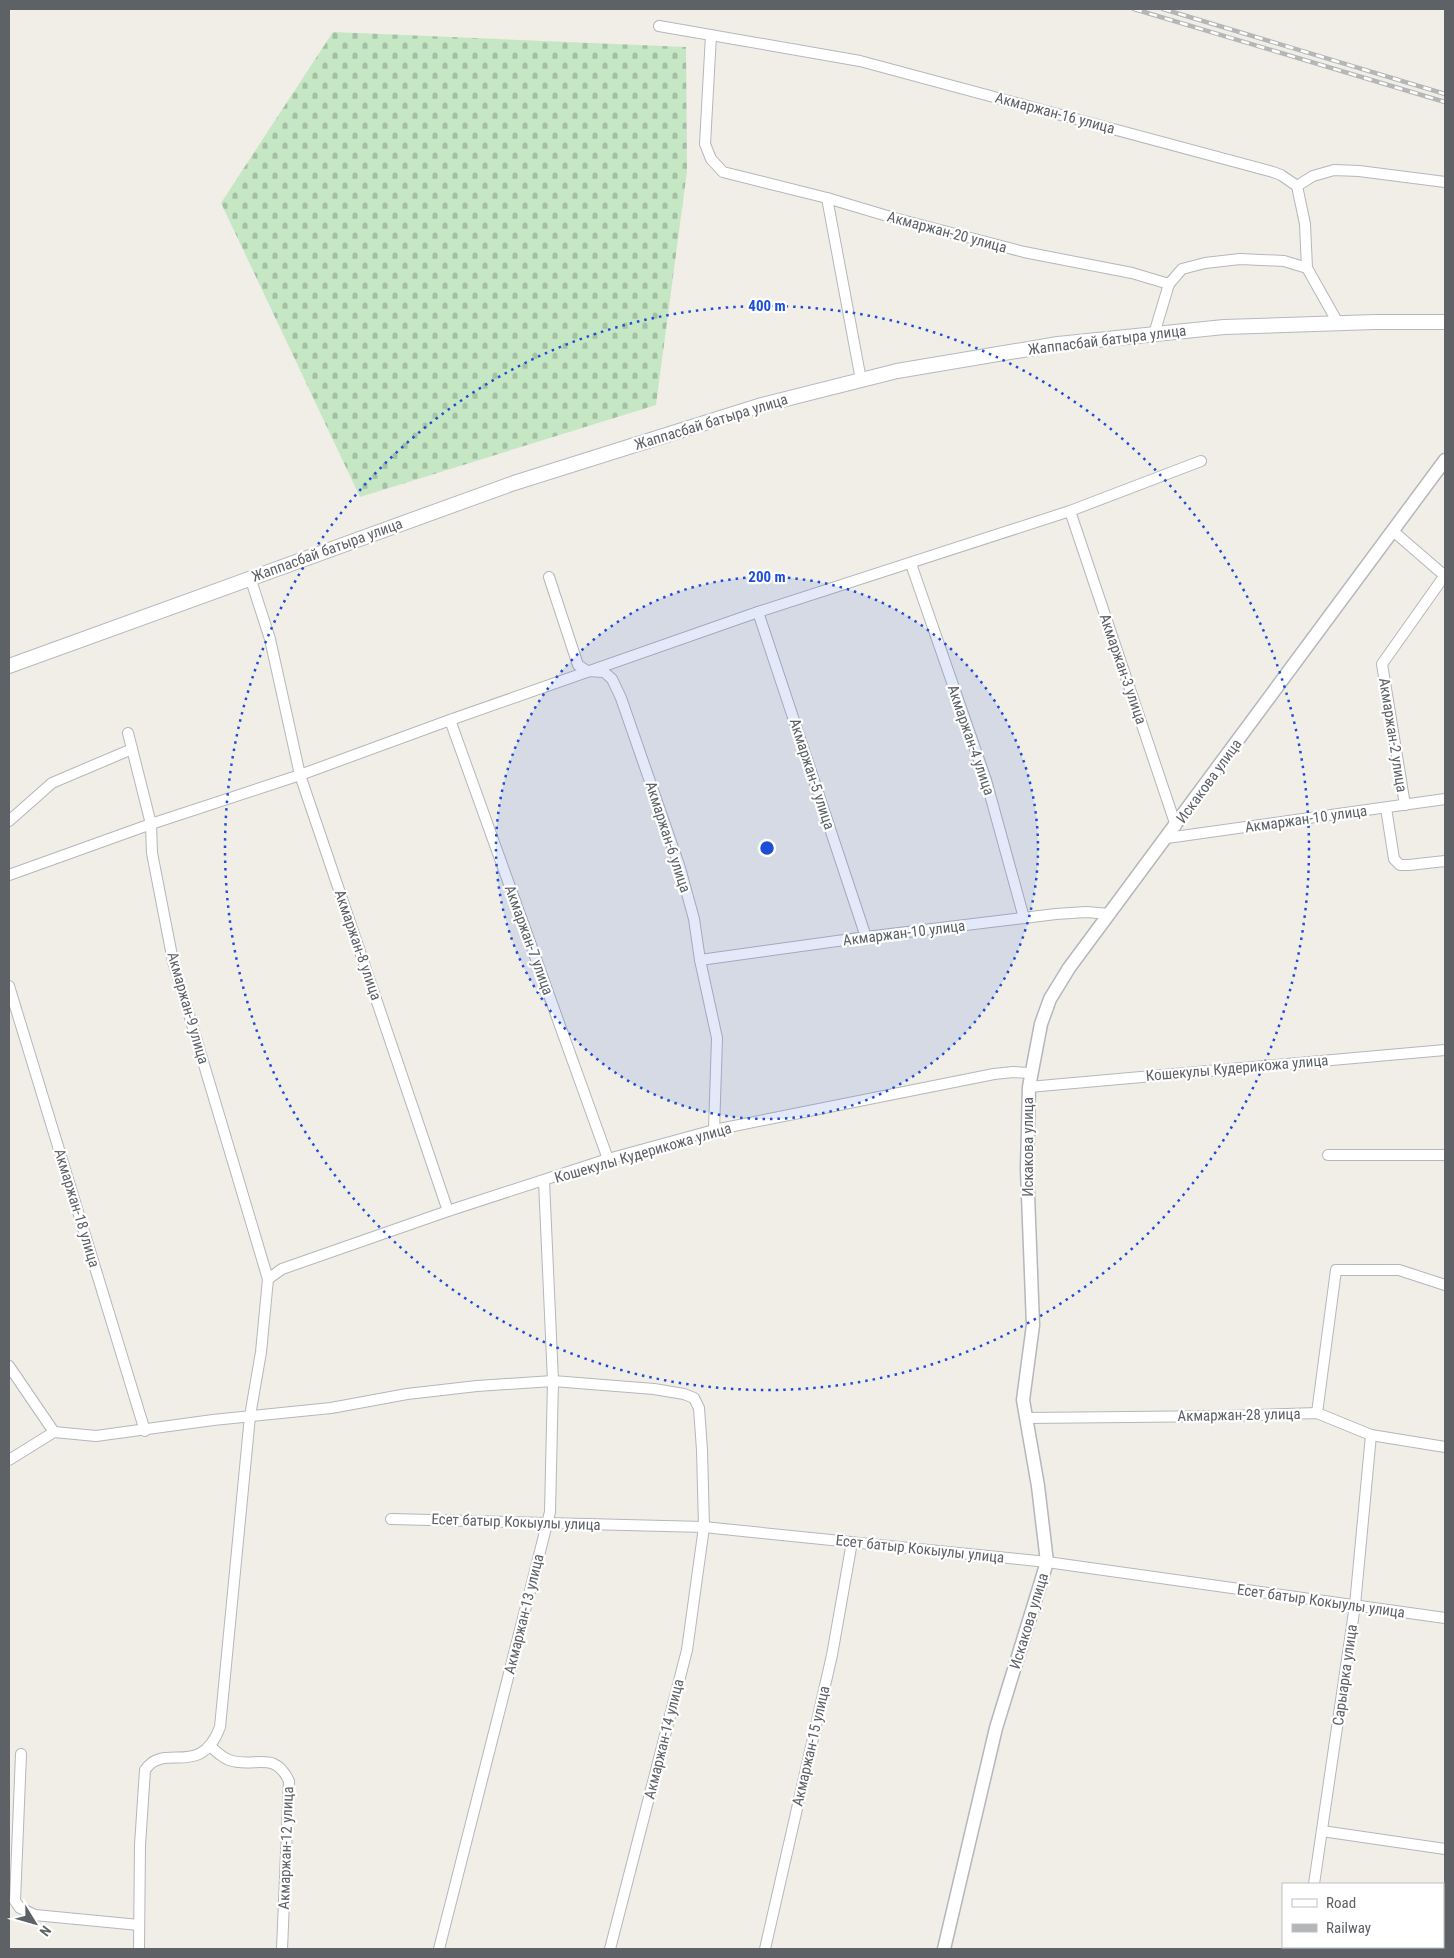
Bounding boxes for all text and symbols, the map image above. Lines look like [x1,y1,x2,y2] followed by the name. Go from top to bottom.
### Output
[993,88,1117,138] street label: Акмаржан-16 улица
[885,207,1009,257] street label: Акмаржан-20 улица
[748,297,786,315] text: 400 m
[1027,321,1187,359] street label: Жаппасбай батыра улица
[632,390,790,454] street label: Жаппасбай батыра улица
[249,514,405,586] street label: Жаппасбай батыра улица
[748,568,786,586] text: 200 m
[1096,611,1150,727] street label: Акмаржан-3 улица
[1375,676,1411,794] street label: Акмаржан-2 улица
[944,682,998,798] street label: Акмаржан-4 улица
[786,716,838,832] street label: Акмаржан-5 улица
[1172,735,1246,827] street label: Искакова улица
[642,779,694,895] street label: Акмаржан-6 улица
[1244,802,1368,836] street label: Акмаржан-10 улица
[758,839,776,857] centre of rings
[501,883,557,997] street label: Акмаржан-7 улица
[331,887,385,1003] street label: Акмаржан-8 улица
[842,917,966,949] street label: Акмаржан-10 улица
[163,950,213,1066] street label: Акмаржан-9 улица
[1145,1051,1329,1085] street label: Кошекулы Кудерикожа улица
[1019,1097,1037,1197] street label: Искакова улица
[552,1119,734,1187] street label: Кошекулы Кудерикожа улица
[50,1147,104,1269] street label: Акмаржан-18 улица
[1177,1405,1301,1425] street label: Акмаржан-28 улица
[431,1510,601,1534] street label: Есет батыр Кокыулы улица
[835,1531,1005,1567] street label: Есет батыр Кокыулы улица
[500,1552,548,1676] street label: Акмаржан-13 улица
[1006,1571,1052,1671] street label: Искакова улица
[1236,1580,1406,1622] street label: Есет батыр Кокыулы улица
[1329,1623,1361,1727] street label: Сарыарка улица
[640,1677,688,1801] street label: Акмаржан-14 улица
[788,1684,834,1808] street label: Акмаржан-15 улица
[275,1786,297,1910] street label: Акмаржан-12 улица
[1282,1883,1444,1948] legend
[1326,1894,1356,1912] text: Road
[10,1898,60,1948] north arrow
[1326,1919,1371,1937] text: Railway
[36,1923,54,1939] text: N

